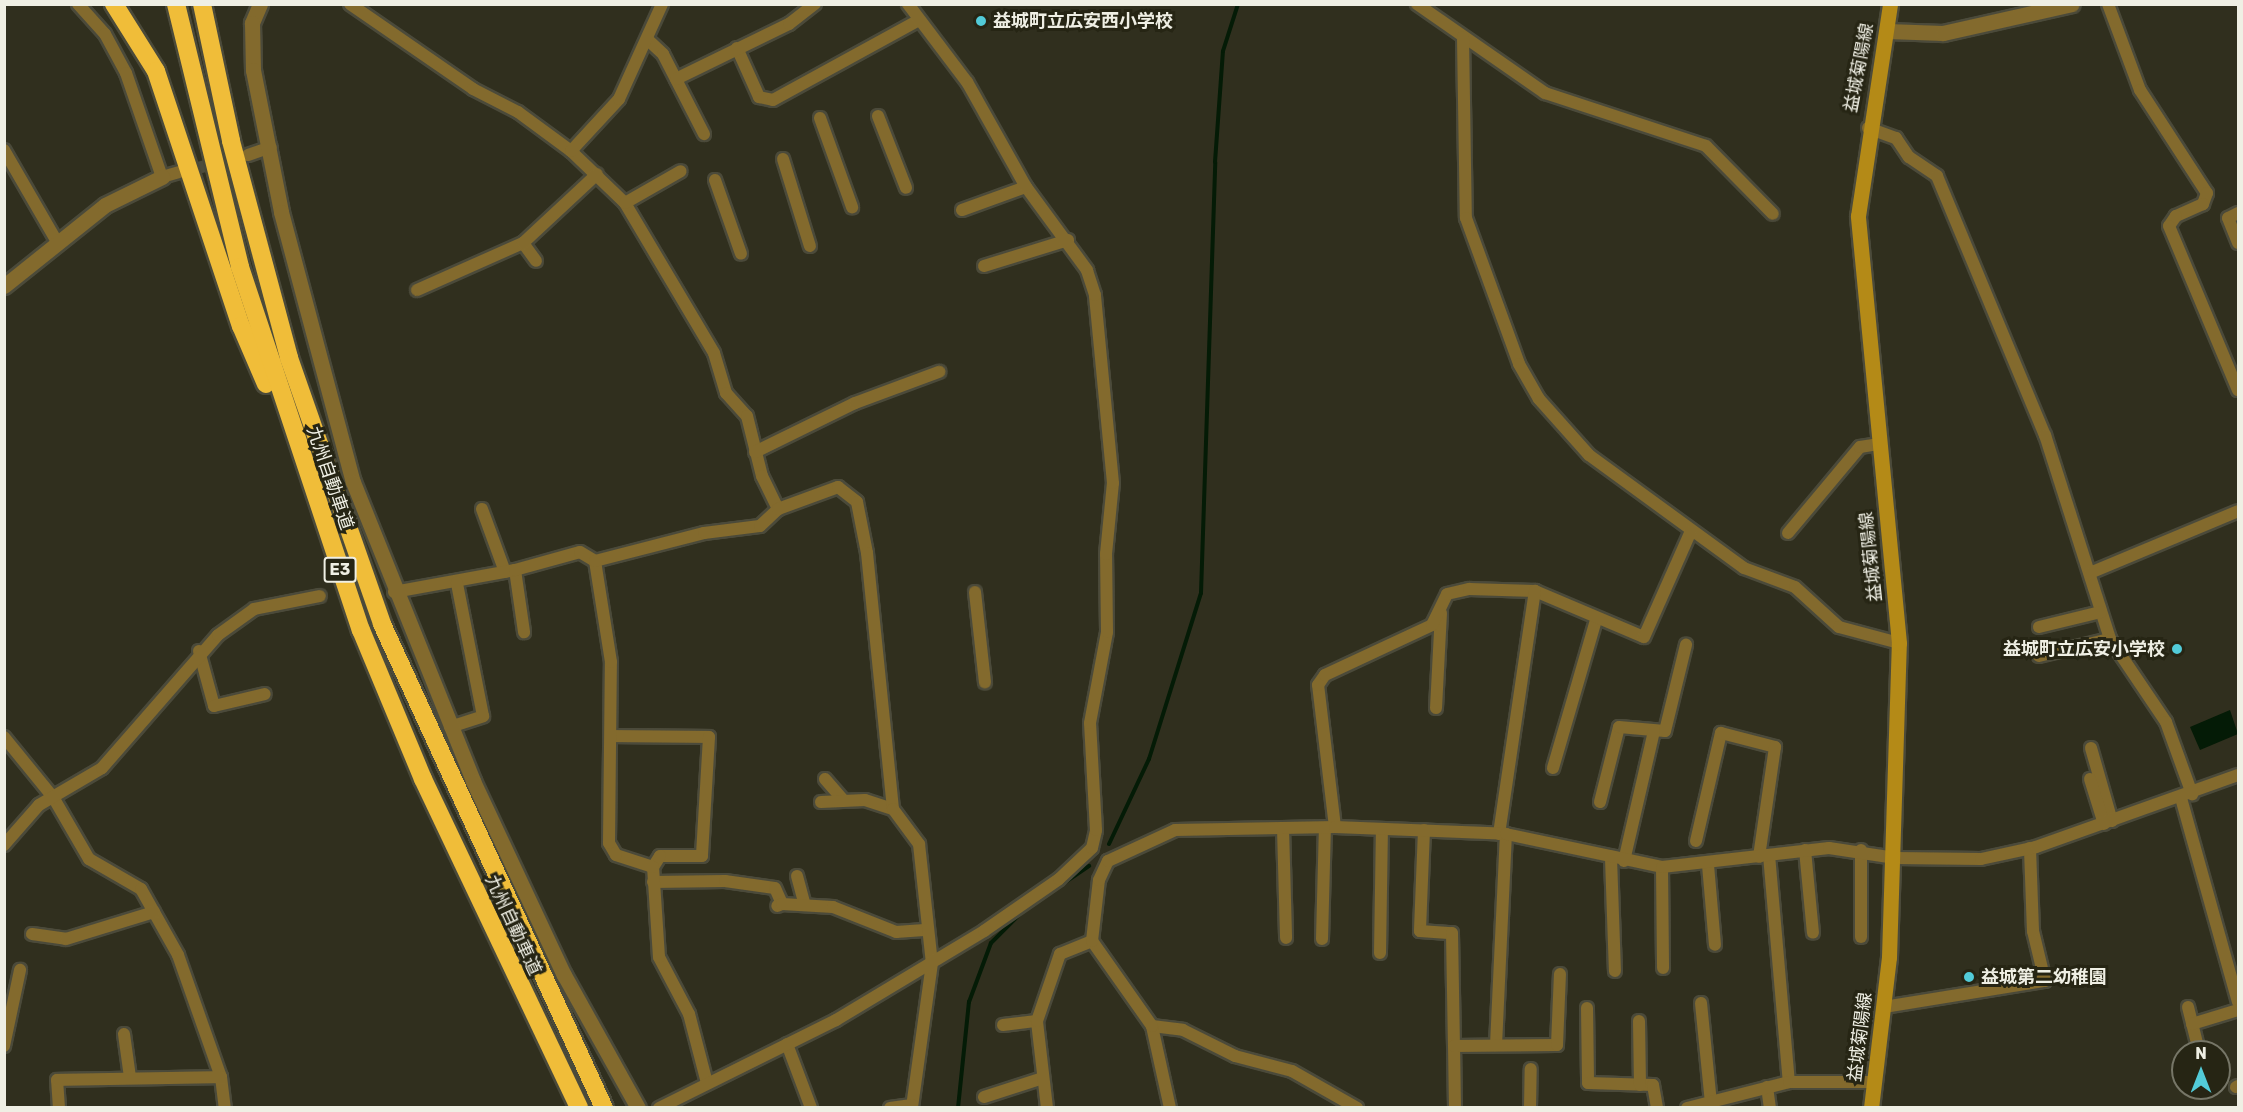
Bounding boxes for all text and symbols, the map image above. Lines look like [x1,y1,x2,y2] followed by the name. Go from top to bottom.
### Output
[993,10,1173,32] place label: 益城町立広安西小学校
[974,14,988,28] marker: 益城町立広安西小学校
[1840,22,1878,114] street label: 益城菊陽線
[302,423,358,533] street label: 九州自動車道
[1856,511,1886,603] street label: 益城菊陽線
[324,557,356,583] road number: E3
[2003,638,2165,660] place label: 益城町立広安小学校
[2170,642,2184,656] marker: 益城町立広安小学校
[480,871,546,979] street label: 九州自動車道
[1981,966,2107,988] place label: 益城第二幼稚園
[1962,970,1976,984] marker: 益城第二幼稚園
[1844,991,1876,1083] street label: 益城菊陽線
[2171,1040,2231,1100] north arrow
[2195,1044,2207,1063] text: N

